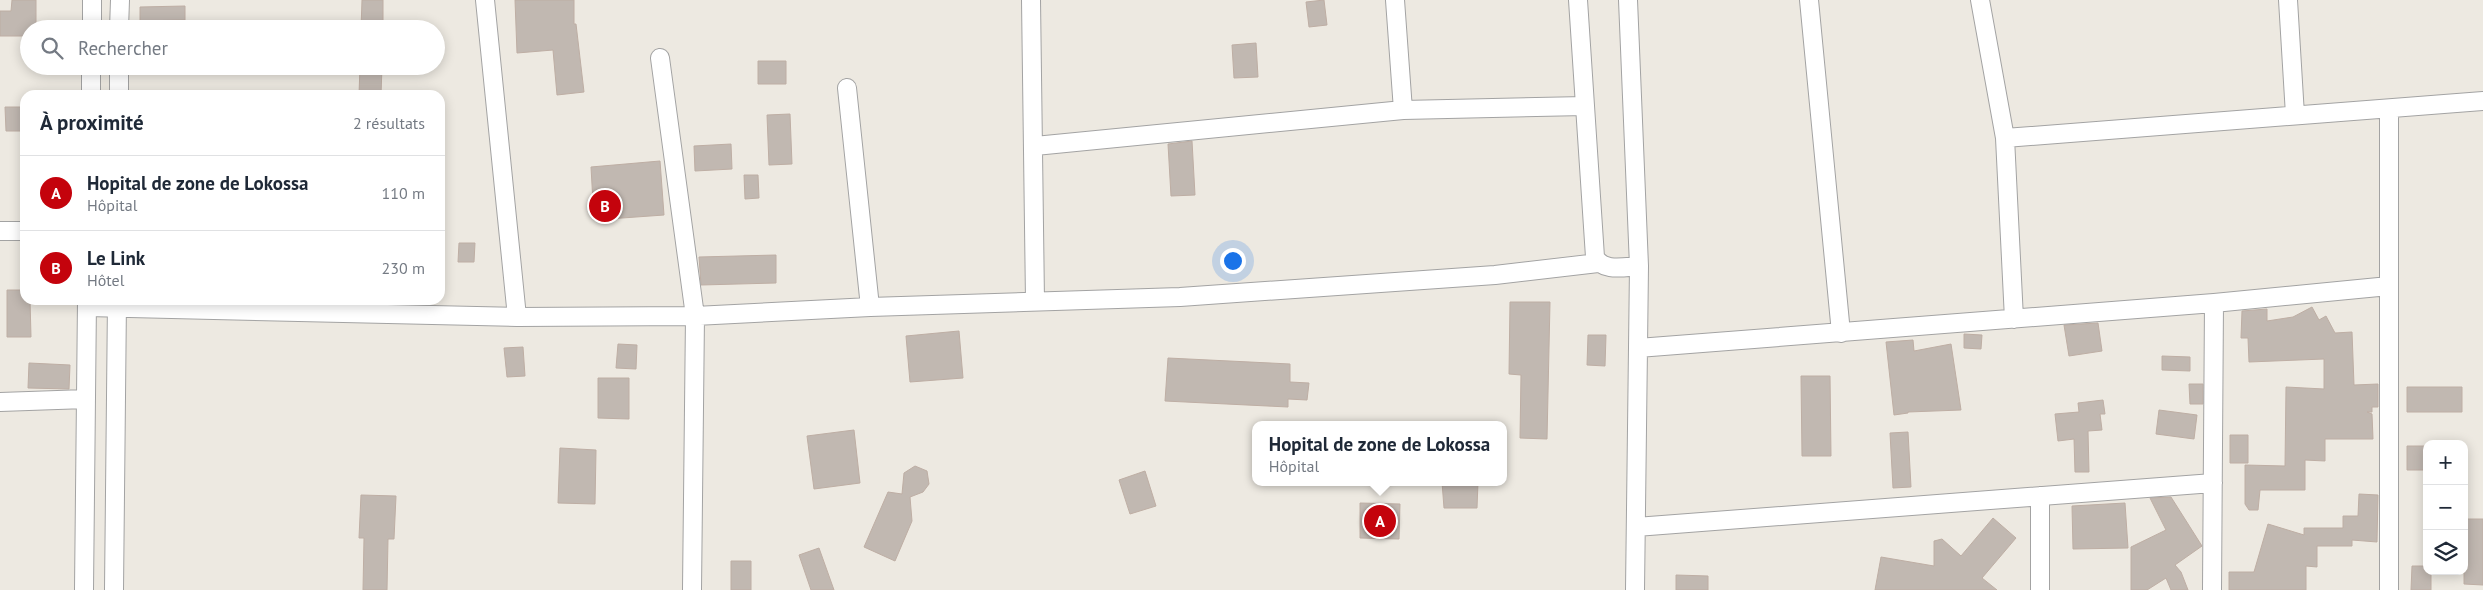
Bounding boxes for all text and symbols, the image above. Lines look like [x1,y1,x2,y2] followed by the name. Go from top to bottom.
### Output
[20,20,445,75] search box
[38,34,66,62] icon: search
[78,36,168,60] text: Rechercher
[40,109,144,136] text: À proximité
[353,113,425,133] text: 2 résultats
[87,171,308,195] text: Hopital de zone de Lokossa
[51,183,61,203] text: A
[382,183,425,203] text: 110 m
[589,187,621,225] pin: B
[87,195,137,215] text: Hôpital
[87,246,145,270] text: Le Link
[1220,248,1246,274] your location
[51,258,61,278] text: B
[382,258,425,278] text: 230 m
[87,270,124,290] text: Hôtel
[1252,421,1507,486] popup
[1269,432,1490,456] text: Hopital de zone de Lokossa
[2423,440,2468,575] map controls
[2423,440,2468,485] button: +
[1269,456,1319,476] text: Hôpital
[2423,485,2468,530] button: −
[1364,502,1396,540] pin: A
[2423,530,2468,575] button: layers

